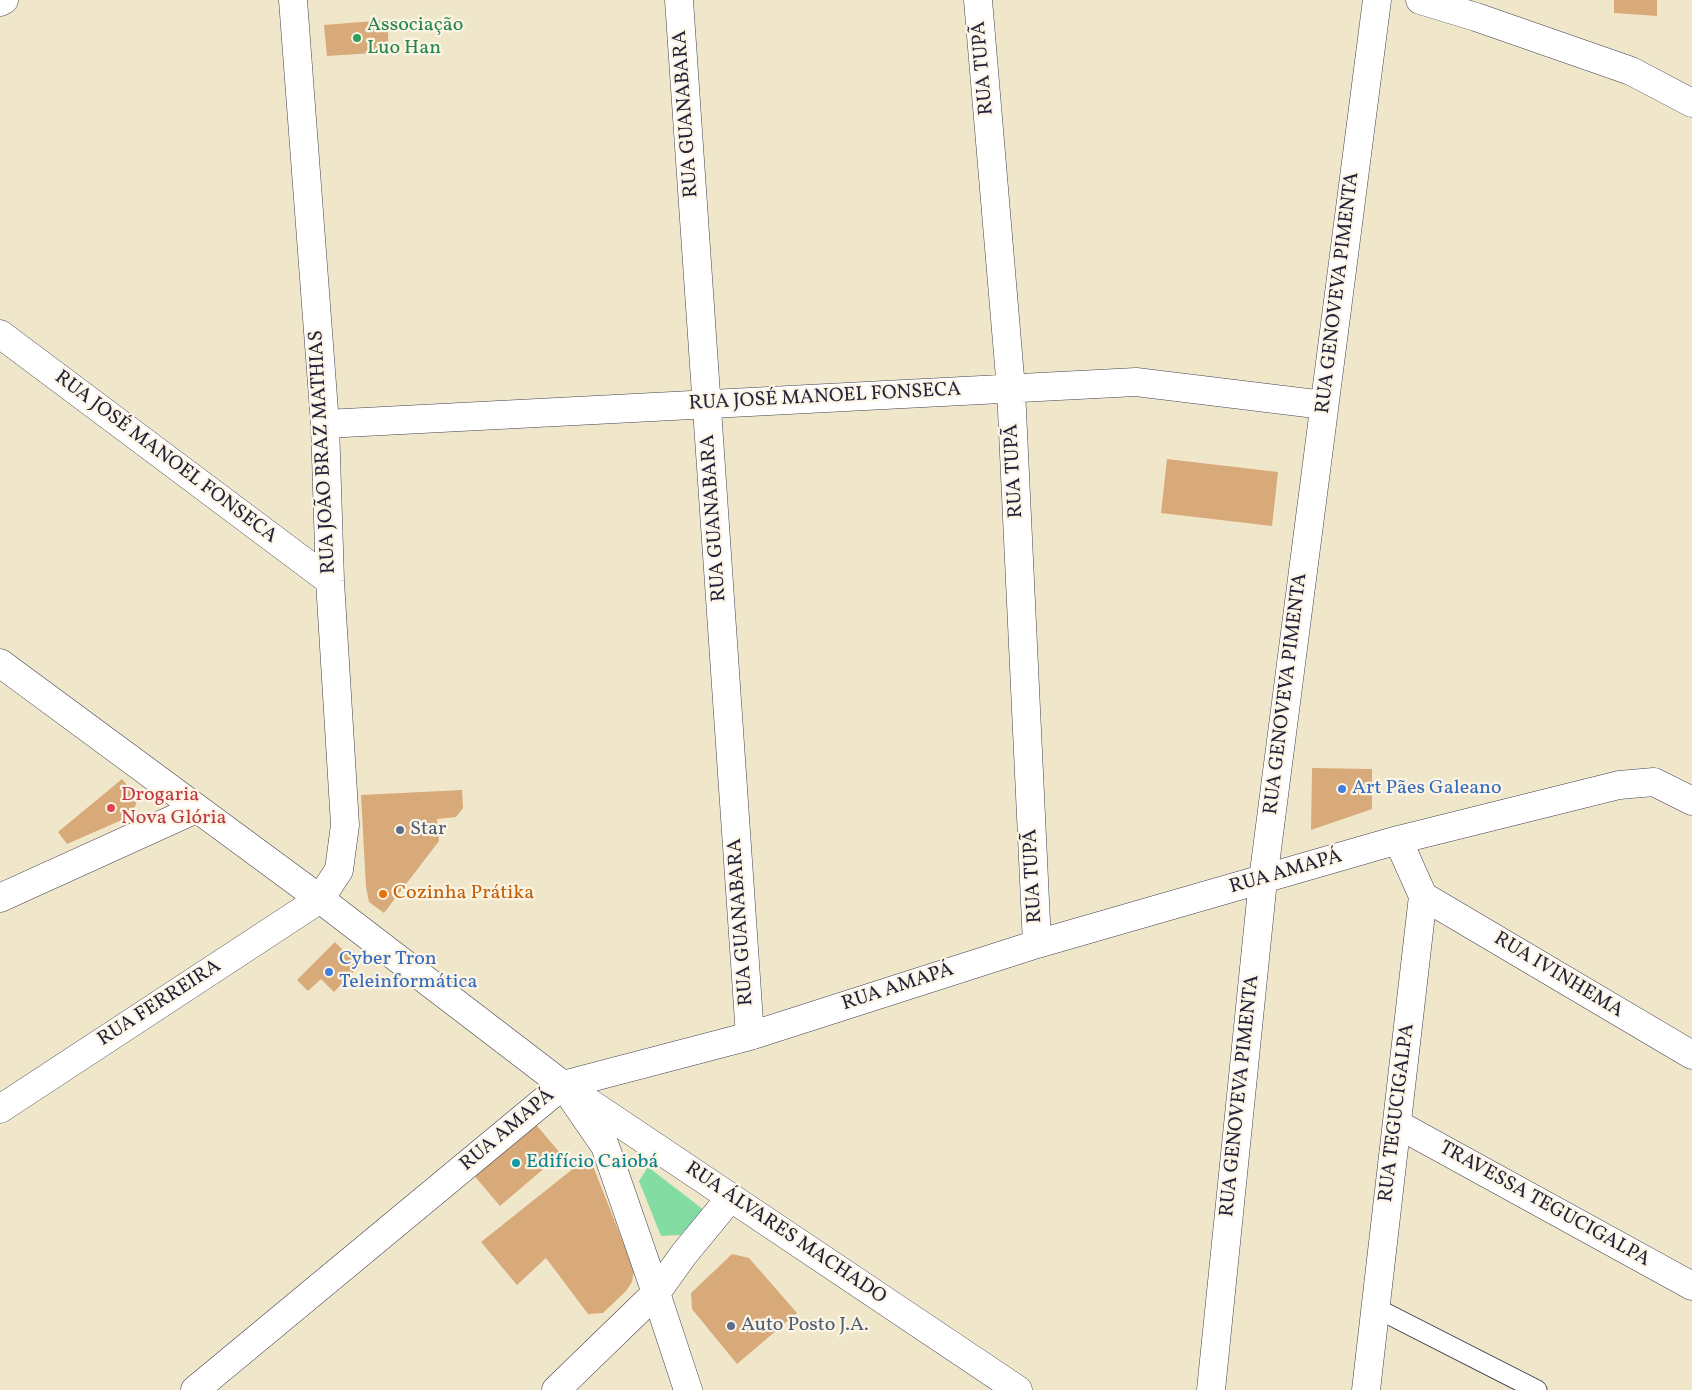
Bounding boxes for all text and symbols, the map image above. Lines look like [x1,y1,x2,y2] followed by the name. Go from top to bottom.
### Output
[367,14,463,61] place label: Associação Luo Han
[968,20,1000,116] street label: RUA TUPÃ
[669,29,705,199] street label: RUA GUANABARA
[351,32,363,44] marker: Associação Luo Han
[1312,171,1366,415] street label: RUA GENOVEVA PIMENTA
[306,329,342,575] street label: RUA JOÃO BRAZ MATHIAS
[49,366,281,550] street label: RUA JOSÉ MANOEL FONSECA
[688,379,962,417] street label: RUA JOSÉ MANOEL FONSECA
[1001,423,1029,519] street label: RUA TUPÃ
[697,433,733,603] street label: RUA GUANABARA
[1260,572,1314,816] street label: RUA GENOVEVA PIMENTA
[1352,777,1502,801] place label: Art Pães Galeano
[1336,783,1348,795] marker: Art Pães Galeano
[121,784,226,831] place label: Drogaria Nova Glória
[105,802,117,814] marker: Drogaria Nova Glória
[410,818,446,842] place label: Star
[394,824,406,836] marker: Star
[1020,828,1048,924] street label: RUA TUPÃ
[724,837,760,1007] street label: RUA GUANABARA
[1227,845,1345,901] street label: RUA AMAPÁ
[393,882,534,906] place label: Cozinha Prátika
[377,888,389,900] marker: Cozinha Prátika
[1489,928,1627,1024] street label: RUA IVINHEMA
[339,948,477,995] place label: Cyber Tron Teleinformática
[94,955,226,1053] street label: RUA FERREIRA
[839,959,957,1017] street label: RUA AMAPÁ
[323,966,335,978] marker: Cyber Tron Teleinformática
[1216,974,1266,1218] street label: RUA GENOVEVA PIMENTA
[1375,1022,1421,1204] street label: RUA TEGUCIGALPA
[456,1085,560,1177] street label: RUA AMAPÁ
[1434,1137,1654,1273] street label: TRAVESSA TEGUCIGALPA
[526,1151,658,1175] place label: Edifício Caiobá
[510,1157,522,1169] marker: Edifício Caiobá
[680,1158,890,1310] street label: RUA ÁLVARES MACHADO
[741,1314,869,1338] place label: Auto Posto J.A.
[725,1320,737,1332] marker: Auto Posto J.A.

